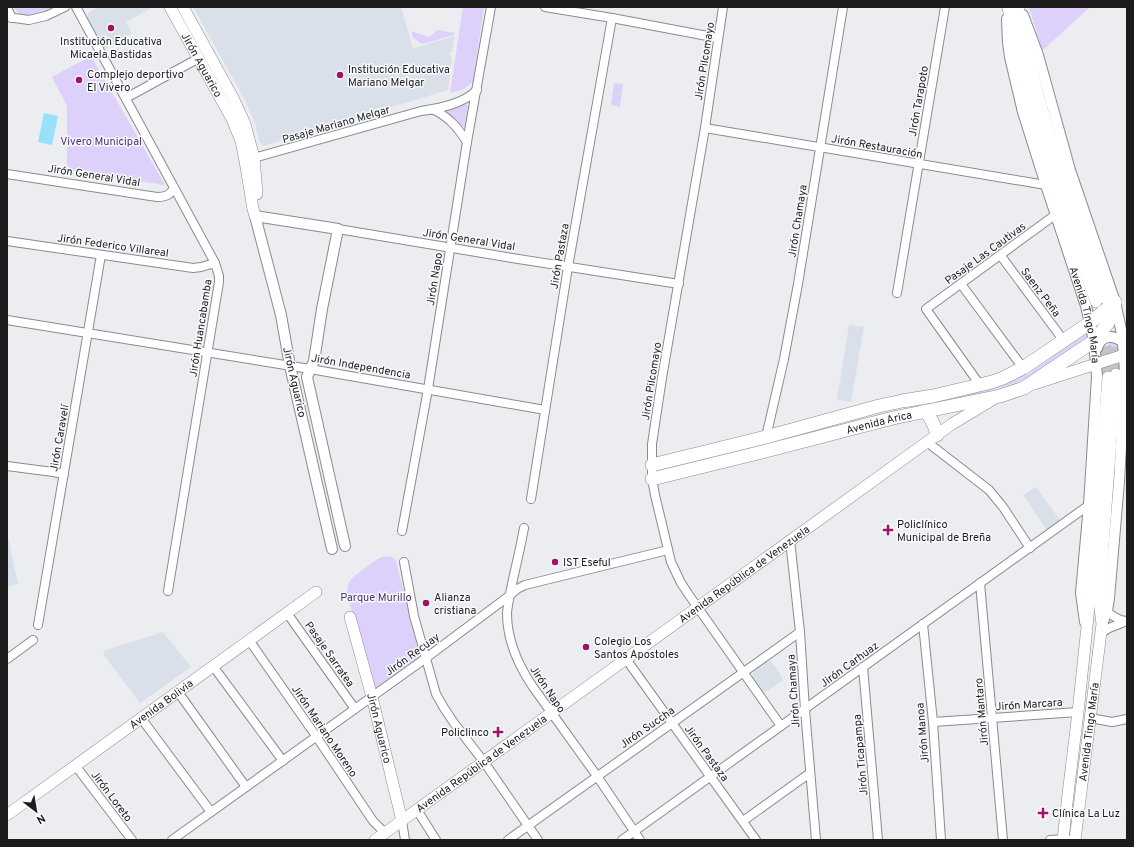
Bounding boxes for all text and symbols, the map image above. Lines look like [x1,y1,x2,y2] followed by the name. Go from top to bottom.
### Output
[692,21,718,101] street label: Jirón Pilcomayo
[106,23,116,33] marker: Institución Educativa Micaela Bastidas
[178,30,225,100] street label: Jirón Aguarico
[60,35,162,62] place label: Institución Educativa Micaela Bastidas
[348,63,450,90] place label: Institución Educativa Mariano Melgar
[906,65,932,138] street label: Jirón Tarapoto
[87,68,184,95] place label: Complejo deportivo El Vivero
[335,70,345,80] marker: Institución Educativa Mariano Melgar
[74,75,84,85] marker: Complejo deportivo El Vivero
[281,103,393,147] street label: Pasaje Mariano Melgar
[830,132,924,162] street label: Jirón Restauración
[60,135,142,149] park label: Vivero Municipal
[47,162,141,190] street label: Jirón General Vidal
[785,184,811,259] street label: Jirón Chamaya
[942,220,1029,288] street label: Pasaje Las Cautivas
[547,222,573,290] street label: Jirón Pastaza
[422,226,516,254] street label: Jirón General Vidal
[56,231,170,261] street label: Jirón Federico Villareal
[424,252,446,307] street label: Jirón Napo
[1017,265,1063,320] street label: Saenz Peña
[1065,265,1102,364] street label: Avenida Tingo María
[186,278,216,378] street label: Jirón Huancabamba
[639,341,665,421] street label: Jirón Pilcomayo
[279,346,309,419] street label: Jirón Aguarico
[310,351,412,383] street label: Jirón Independencia
[47,402,73,473] street label: Jirón Caravelí
[845,408,914,438] street label: Avenida Arica
[897,518,991,545] place label: Policlínico Municipal de Breña
[676,523,813,627] street label: Avenida República de Venezuela
[882,524,894,536] marker: Policlínico Municipal de Breña
[563,556,611,570] place label: IST Eseful
[550,557,560,567] marker: IST Eseful
[340,591,412,605] park label: Parque Murillo
[434,591,476,618] place label: Alianza cristiana
[421,598,431,608] marker: Alianza cristiana
[301,619,357,690] street label: Pasaje Sarratea
[383,630,443,679] street label: Jirón Recuay
[594,635,679,662] place label: Colegio Los Santos Apostoles
[818,639,882,691] street label: Jirón Carhuaz
[581,642,591,652] marker: Colegio Los Santos Apostoles
[784,654,804,728] street label: Jirón Chamaya
[526,663,568,716] street label: Jirón Napo
[127,677,197,732] street label: Avenida Bolivia
[972,677,992,747] street label: Jirón Mantaro
[1076,682,1103,782] street label: Avenida Tingo María
[288,683,360,780] street label: Jirón Mariano Moreno
[363,692,394,765] street label: Jirón Aguarico
[995,696,1063,714] street label: Jirón Marcara
[913,702,933,764] street label: Jirón Manoa
[618,704,678,752] street label: Jirón Succha
[414,712,550,816] street label: Avenida República de Venezuela
[850,713,872,796] street label: Jirón Ticapampa
[681,723,732,785] street label: Jirón Pastaza
[441,726,489,740] place label: Policlinco
[492,726,504,738] marker: Policlinco
[88,768,135,825] street label: Jirón Loreto
[16,791,56,831] north arrow
[1037,807,1049,819] marker: Clínica La Luz
[1052,807,1120,821] place label: Clínica La Luz
[34,811,48,827] text: N

